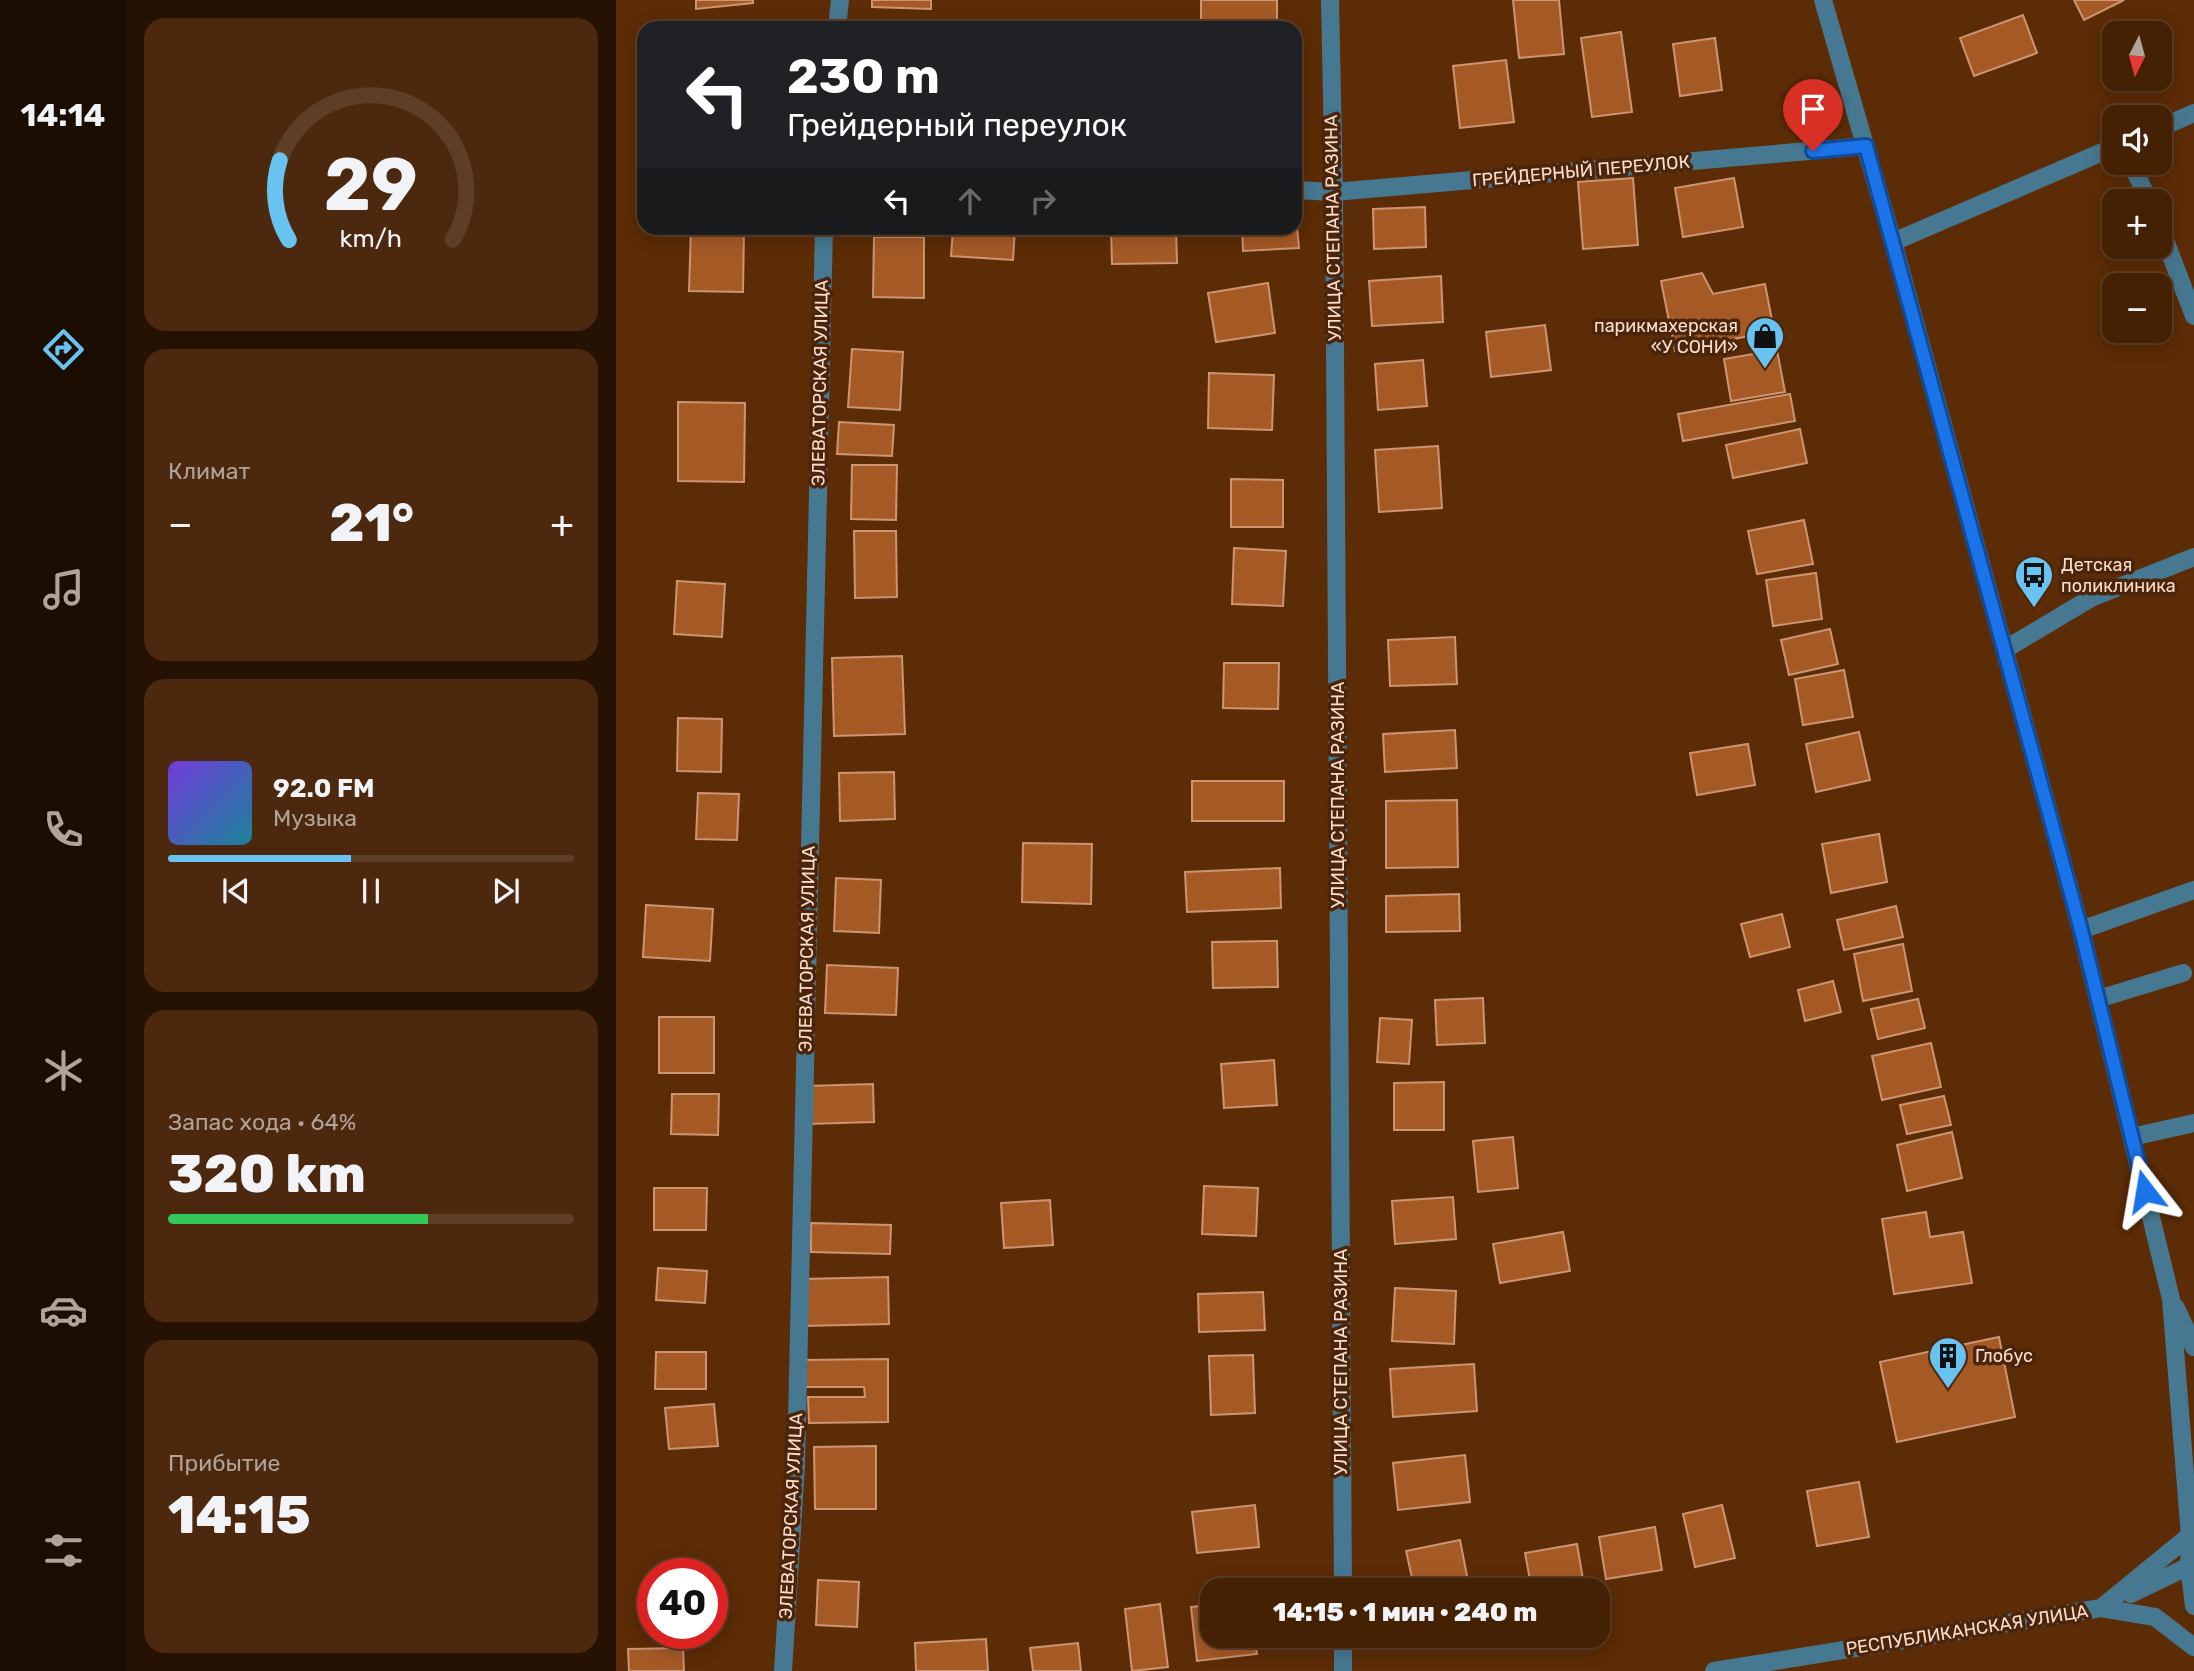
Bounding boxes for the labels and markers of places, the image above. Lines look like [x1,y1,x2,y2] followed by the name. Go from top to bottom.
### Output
[1783,79,1843,151] pin
[1594,315,1738,358] place label: парикмахерская «У СОНИ»
[1744,315,1786,370] shop icon: парикмахерская «У СОНИ»
[2013,554,2055,609] bus stop icon: Детская поликлиника
[2061,554,2176,597] place label: Детская поликлиника
[1927,1335,1969,1390] building icon: Глобус
[1975,1345,2033,1367] place label: Глобус

